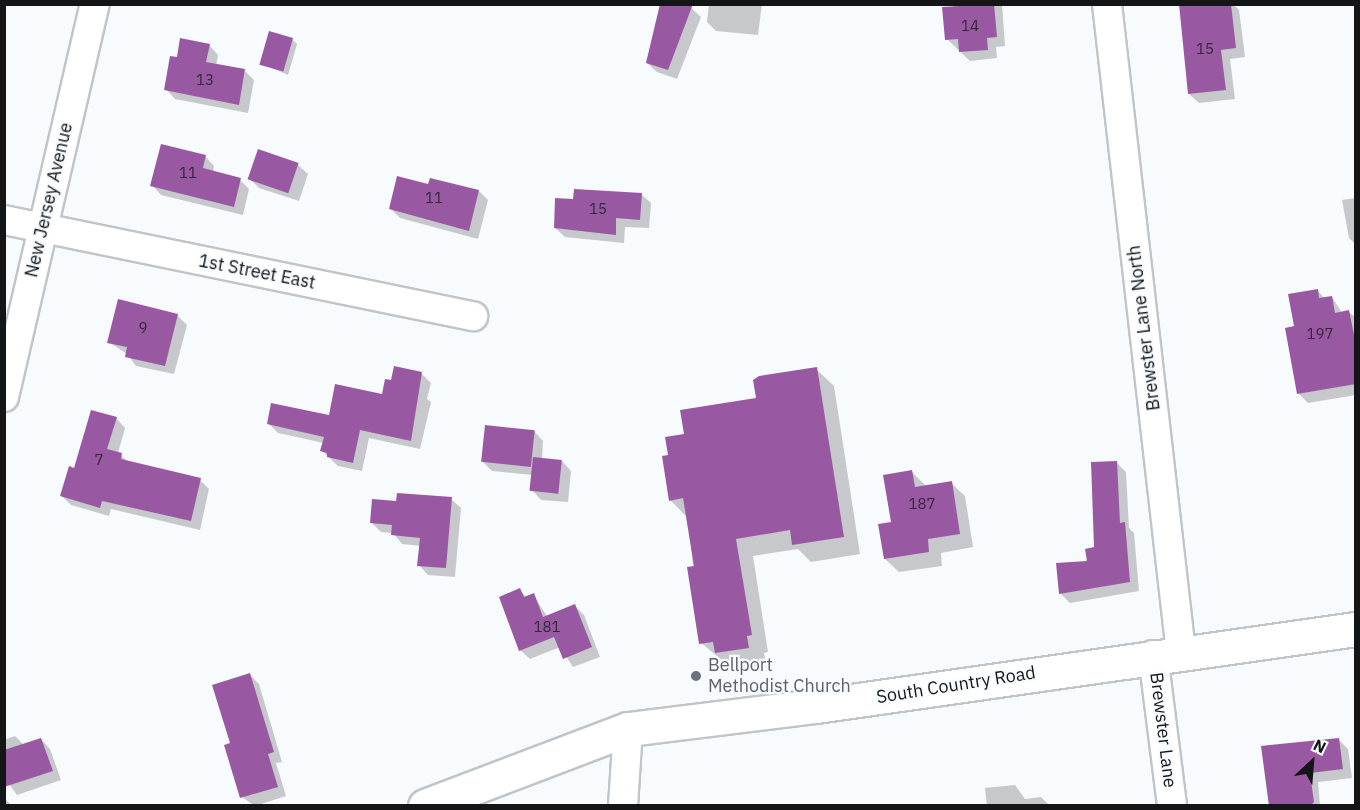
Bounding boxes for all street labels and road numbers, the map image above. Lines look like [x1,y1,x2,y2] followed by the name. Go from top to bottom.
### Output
[21,121,77,279] street label: New Jersey Avenue
[1123,244,1165,412] street label: Brewster Lane North
[197,250,317,294] street label: 1st Street East
[875,662,1037,708] street label: South Country Road
[1145,671,1181,789] street label: Brewster Lane

